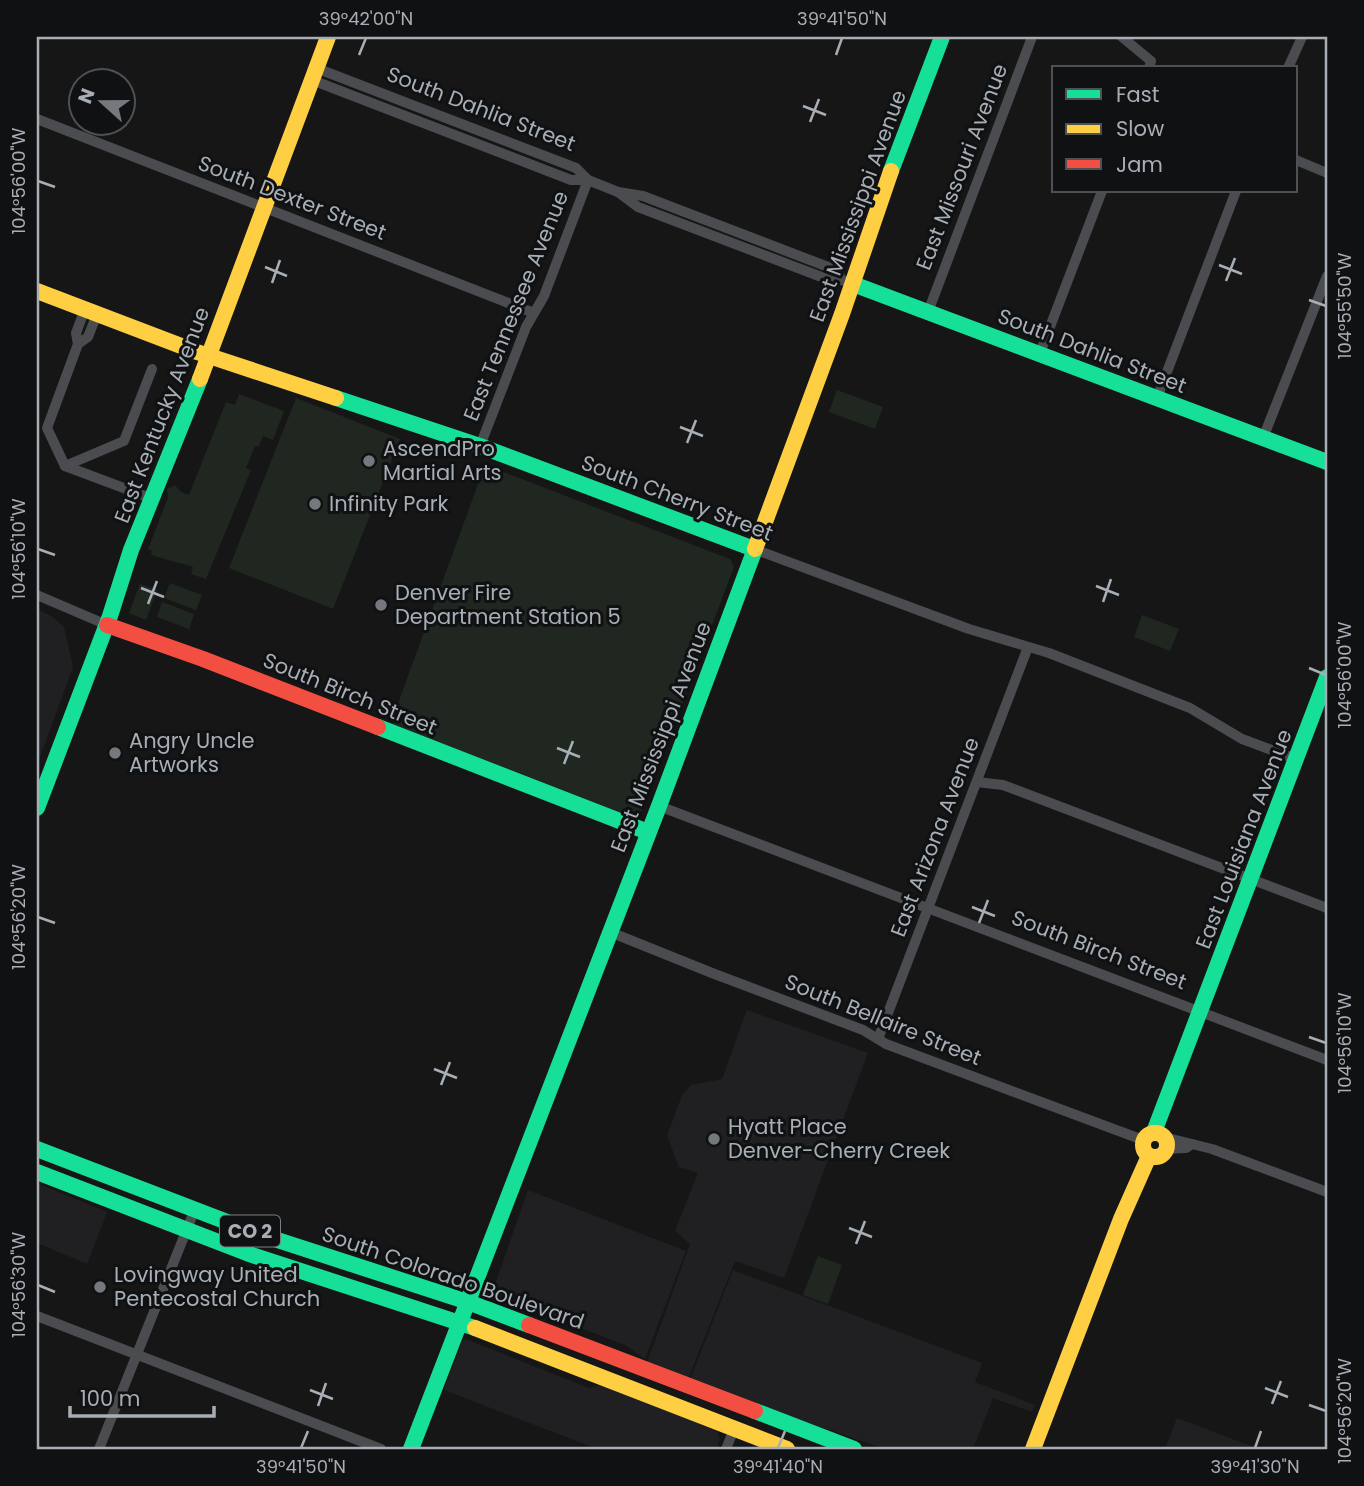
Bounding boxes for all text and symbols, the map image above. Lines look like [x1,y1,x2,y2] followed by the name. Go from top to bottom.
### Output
[319,6,413,31] text: 39°42'00"N
[797,6,887,31] text: 39°41'50"N
[383,59,580,158] street label: South Dahlia Street
[909,60,1014,274] street label: East Missouri Avenue
[66,66,136,136] north arrow
[1052,66,1298,192] legend
[1116,80,1159,109] text: Fast
[71,85,102,108] text: N
[802,86,913,326] street label: East Mississippi Avenue
[1116,114,1164,143] text: Slow
[6,127,31,234] text: 104°56'00"W
[194,148,390,247] street label: South Dexter Street
[1116,150,1163,179] text: Jam
[456,186,575,425] street label: East Tennessee Avenue
[1332,252,1357,359] text: 104°55'50"W
[994,301,1191,400] street label: South Dahlia Street
[107,303,216,527] street label: East Kentucky Avenue
[383,434,501,487] place label: AscendPro Martial Arts
[577,448,777,547] street label: South Cherry Street
[361,453,377,469] marker: AscendPro Martial Arts
[329,489,449,518] place label: Infinity Park
[307,496,323,512] marker: Infinity Park
[6,498,31,600] text: 104°56'10"W
[395,578,621,631] place label: Denver Fire Department Station 5
[373,597,389,613] marker: Denver Fire Department Station 5
[603,617,718,856] street label: East Mississippi Avenue
[1332,621,1357,728] text: 104°56'00"W
[259,645,441,742] street label: South Birch Street
[1188,725,1299,953] street label: East Louisiana Avenue
[129,726,255,779] place label: Angry Uncle Artworks
[883,733,986,941] street label: East Arizona Avenue
[107,745,123,761] marker: Angry Uncle Artworks
[6,864,31,970] text: 104°56'20"W
[1008,903,1191,996] street label: South Birch Street
[781,967,986,1072] street label: South Bellaire Street
[1332,992,1357,1094] text: 104°56'10"W
[728,1112,950,1165] place label: Hyatt Place Denver-Cherry Creek
[706,1131,722,1147] marker: Hyatt Place Denver-Cherry Creek
[220,1216,280,1246] road number: CO 2
[318,1219,588,1336] street label: South Colorado Boulevard
[6,1232,31,1338] text: 104°56'30"W
[114,1260,320,1313] place label: Lovingway United Pentecostal Church
[92,1279,108,1295] marker: Lovingway United Pentecostal Church
[1332,1358,1357,1464] text: 104°56'20"W
[70,1374,214,1418] scale bar
[80,1384,140,1413] text: 100 m
[256,1454,346,1479] text: 39°41'50"N
[733,1454,823,1479] text: 39°41'40"N
[1210,1454,1300,1479] text: 39°41'30"N

